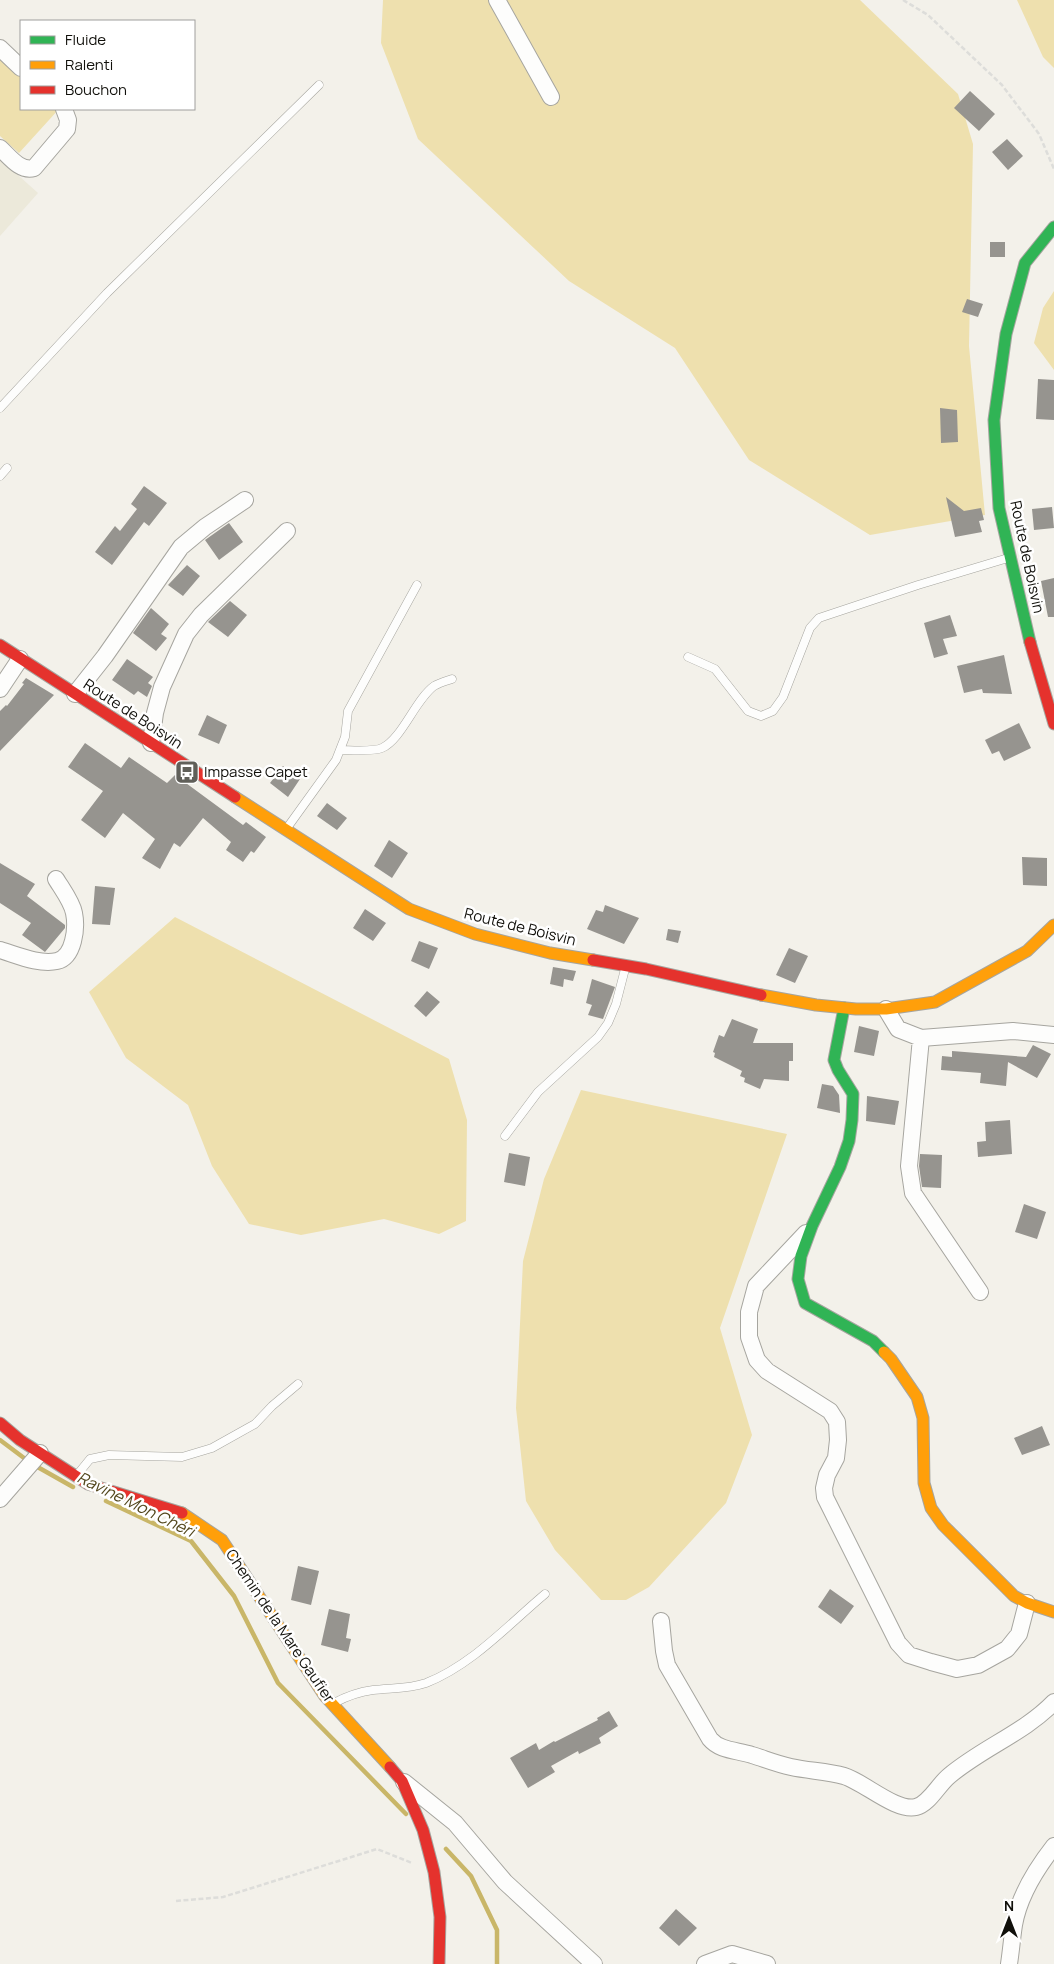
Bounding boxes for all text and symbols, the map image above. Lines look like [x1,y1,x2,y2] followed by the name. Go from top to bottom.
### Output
[20,20,195,110] legend
[65,29,106,50] text: Fluide
[65,54,113,75] text: Ralenti
[65,79,127,100] text: Bouchon
[1005,499,1050,615] street label: Route de Boisvin
[80,674,187,754] street label: Route de Boisvin
[174,759,200,785] bus stop icon: Impasse Capet
[204,761,308,782] place label: Impasse Capet
[462,902,578,951] street label: Route de Boisvin
[74,1466,200,1543] water label: Ravine Mon Chéri
[221,1545,340,1707] street label: Chemin de la Mare Gaufier
[984,1894,1034,1944] north arrow
[1004,1896,1014,1915] text: N

